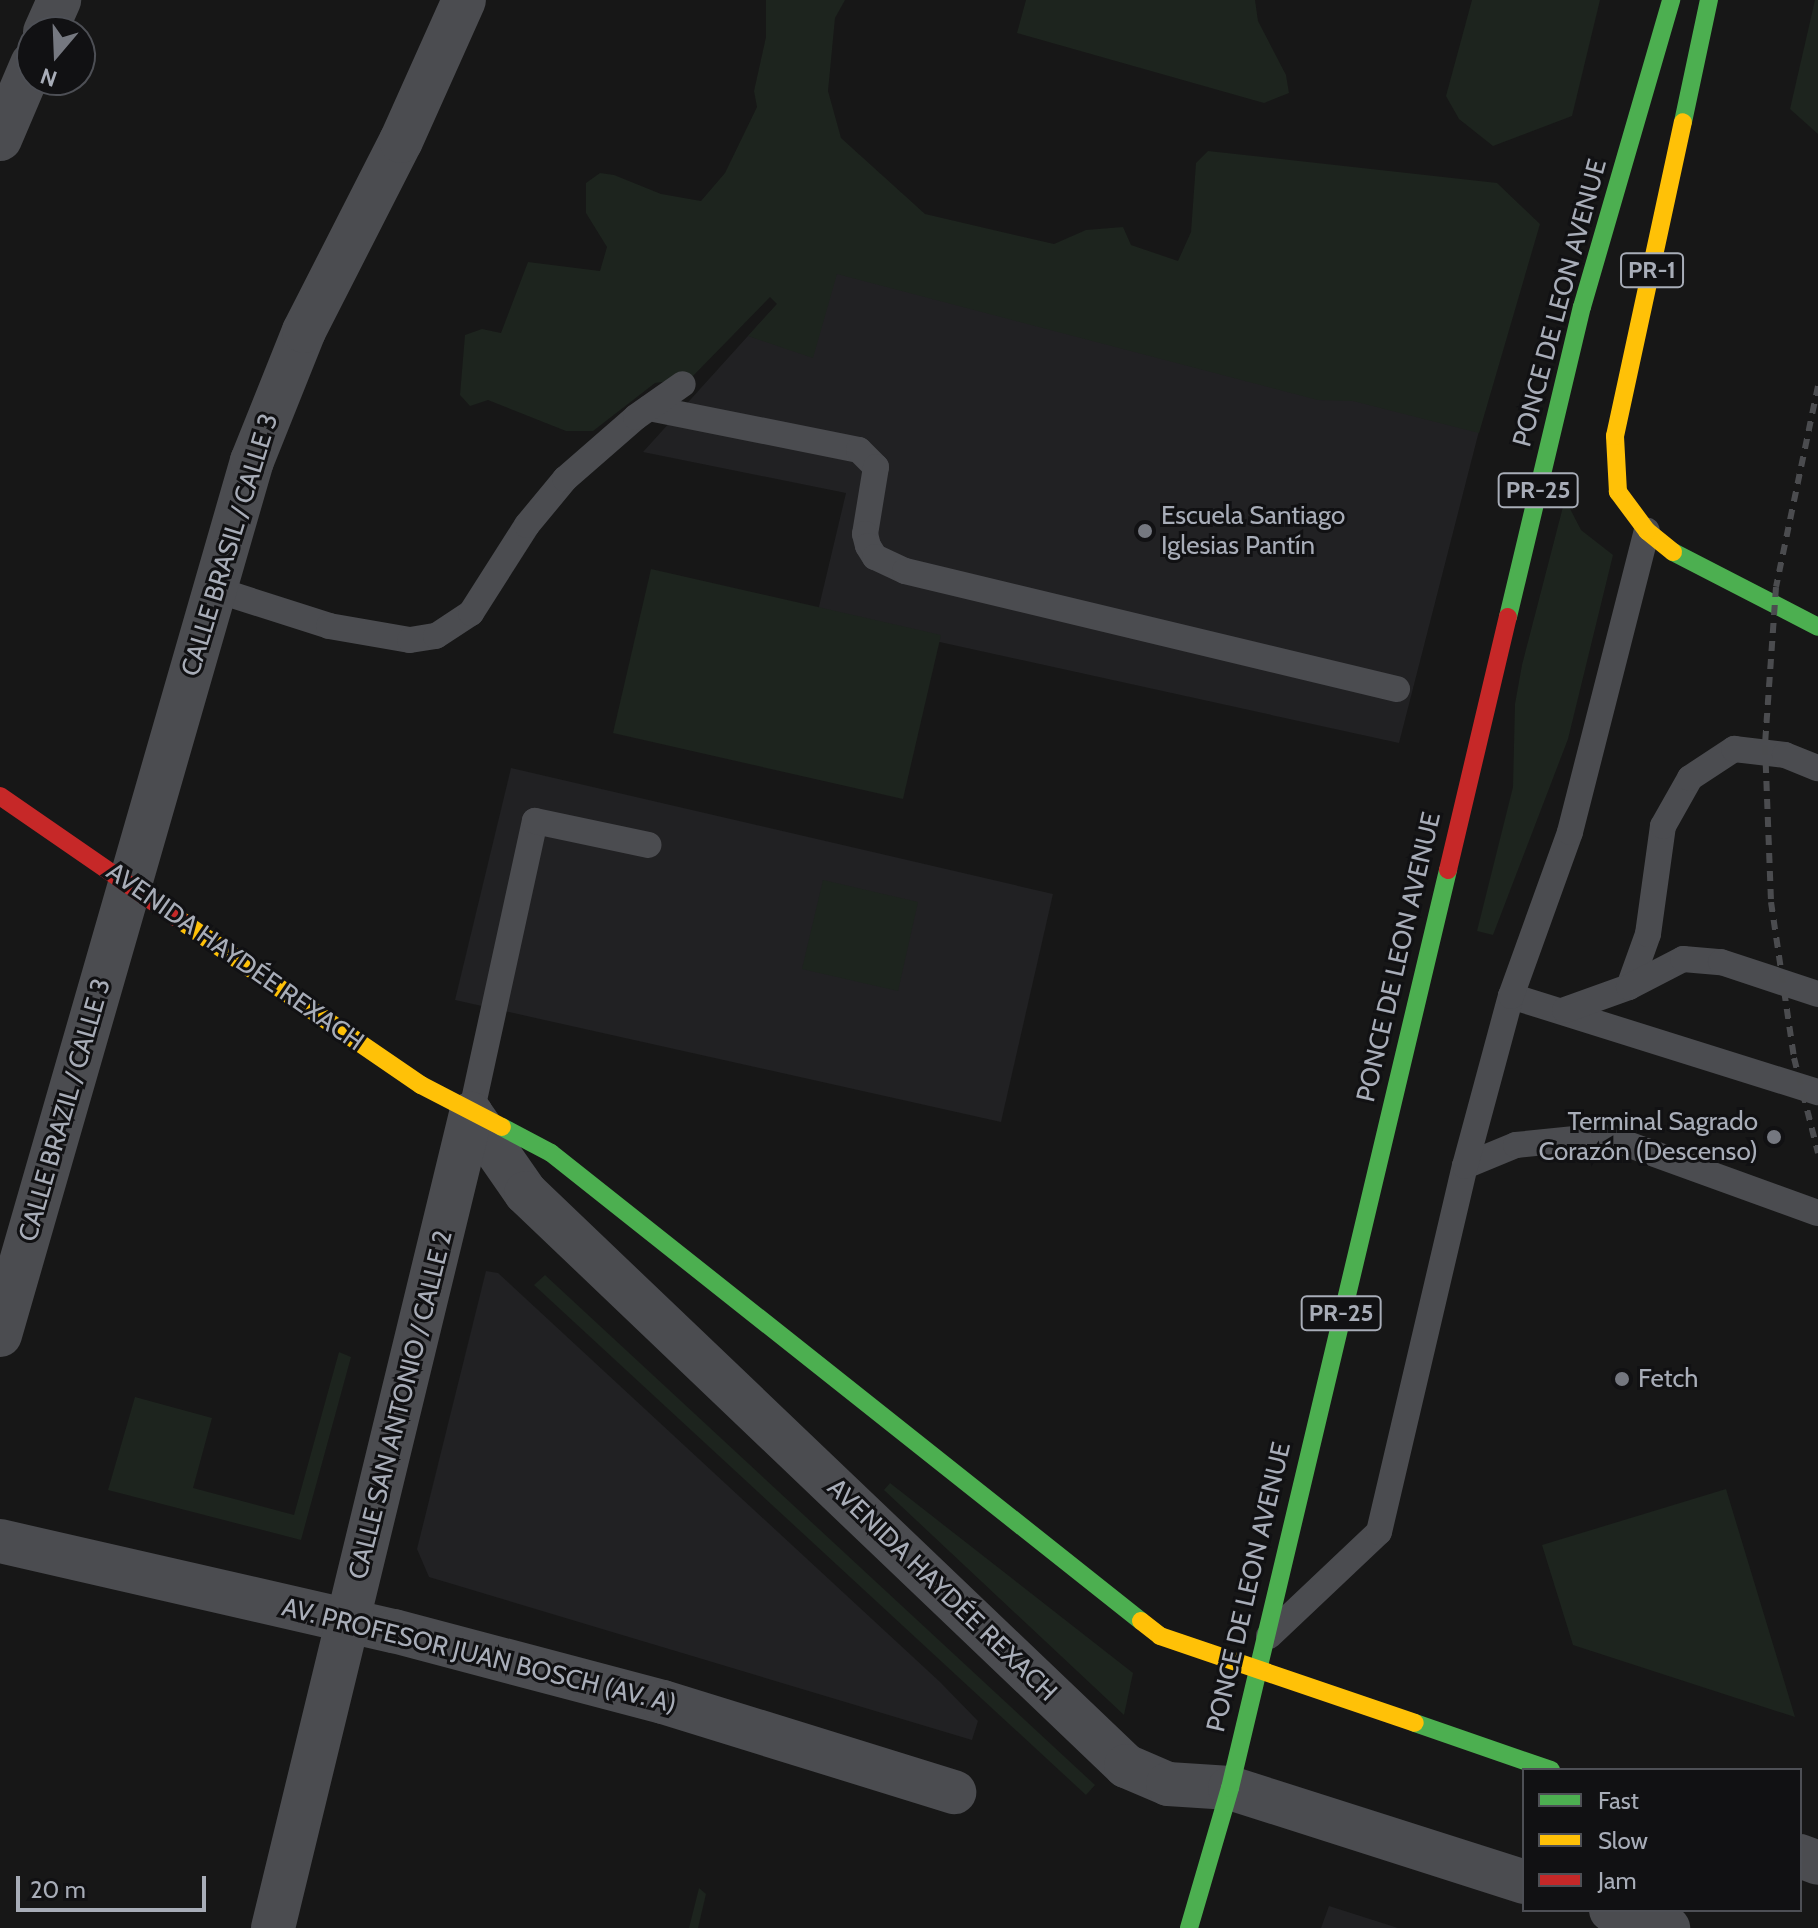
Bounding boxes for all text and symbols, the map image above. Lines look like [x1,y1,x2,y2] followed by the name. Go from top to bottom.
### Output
[16,16,96,96] north arrow
[37,62,60,93] text: N
[1507,156,1613,450] street label: PONCE DE LEON AVENUE
[1620,250,1684,290] road number: PR-1
[175,410,285,680] street label: CALLE BRASIL / CALLE 3
[1496,470,1580,510] road number: PR-25
[1161,500,1345,562] place label: Escuela Santiago Iglesias Pantín
[1136,522,1154,540] marker: Escuela Santiago Iglesias Pantín
[1350,809,1448,1105] street label: PONCE DE LEON AVENUE
[100,856,370,1058] street label: AVENIDA HAYDÉE REXACH
[13,975,117,1245] street label: CALLE BRAZIL / CALLE 3
[1538,1106,1758,1168] place label: Terminal Sagrado Corazón (Descenso)
[1765,1128,1783,1146] marker: Terminal Sagrado Corazón (Descenso)
[343,1227,459,1583] street label: CALLE SAN ANTONIO / CALLE 2
[1299,1293,1383,1333] road number: PR-25
[1638,1363,1698,1395] place label: Fetch
[1613,1370,1631,1388] marker: Fetch
[1200,1439,1298,1735] street label: PONCE DE LEON AVENUE
[821,1472,1063,1708] street label: AVENIDA HAYDÉE REXACH
[279,1592,679,1720] street label: AV. PROFESOR JUAN BOSCH (AV. A)
[1522,1768,1802,1912] legend
[1598,1786,1639,1815] text: Fast
[1598,1826,1648,1855] text: Slow
[20,1860,210,1910] scale bar
[1598,1866,1636,1895] text: Jam
[30,1875,86,1904] text: 20 m

